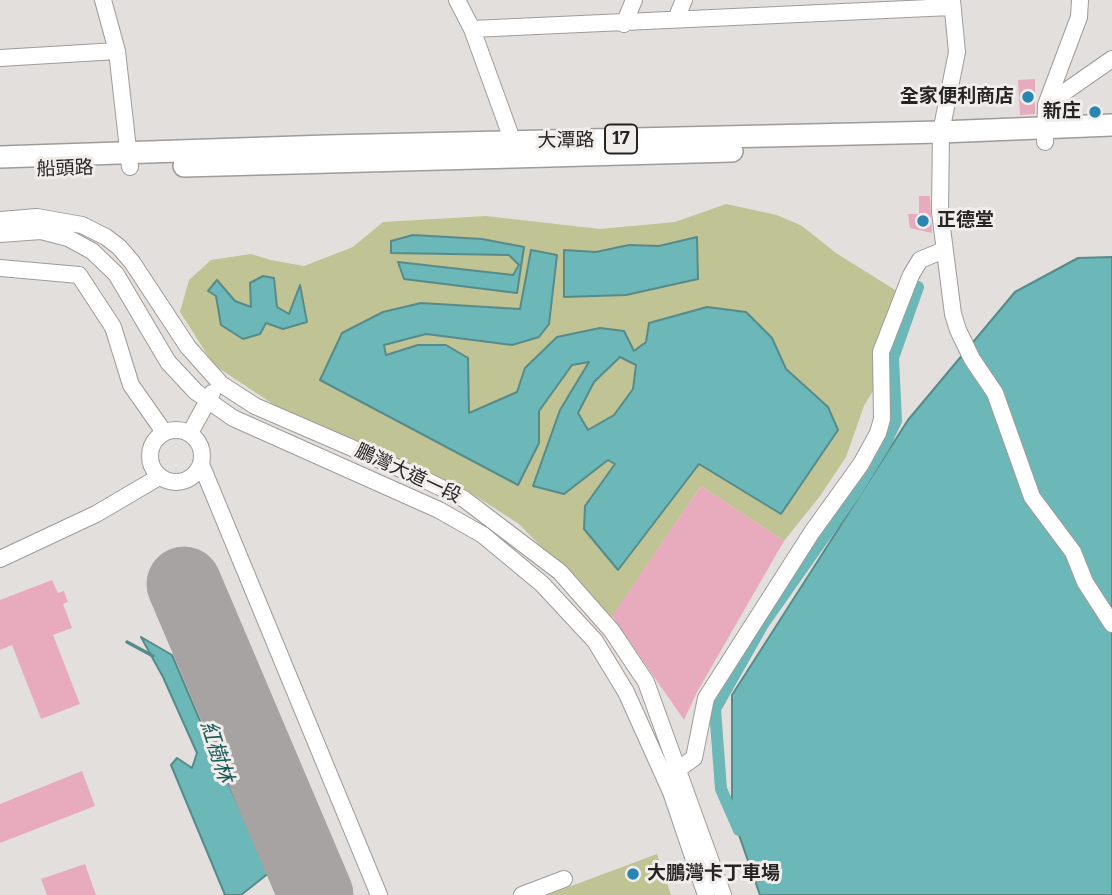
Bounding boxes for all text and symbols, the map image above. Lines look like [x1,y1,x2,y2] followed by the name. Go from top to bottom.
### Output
[900,86,1014,108] place label: 全家便利商店
[1020,89,1036,105] marker: 全家便利商店
[1043,101,1081,123] place label: 新庄
[1087,104,1103,120] marker: 新庄
[605,124,637,154] road number: 17
[537,129,595,153] street label: 大潭路
[36,157,94,181] street label: 船頭路
[937,210,994,232] place label: 正德堂
[915,213,931,229] marker: 正德堂
[352,440,464,508] street label: 鵬灣大道一段
[194,718,238,786] water label: 紅樹林
[647,863,780,885] place label: 大鵬灣卡丁車場
[625,866,641,882] marker: 大鵬灣卡丁車場

